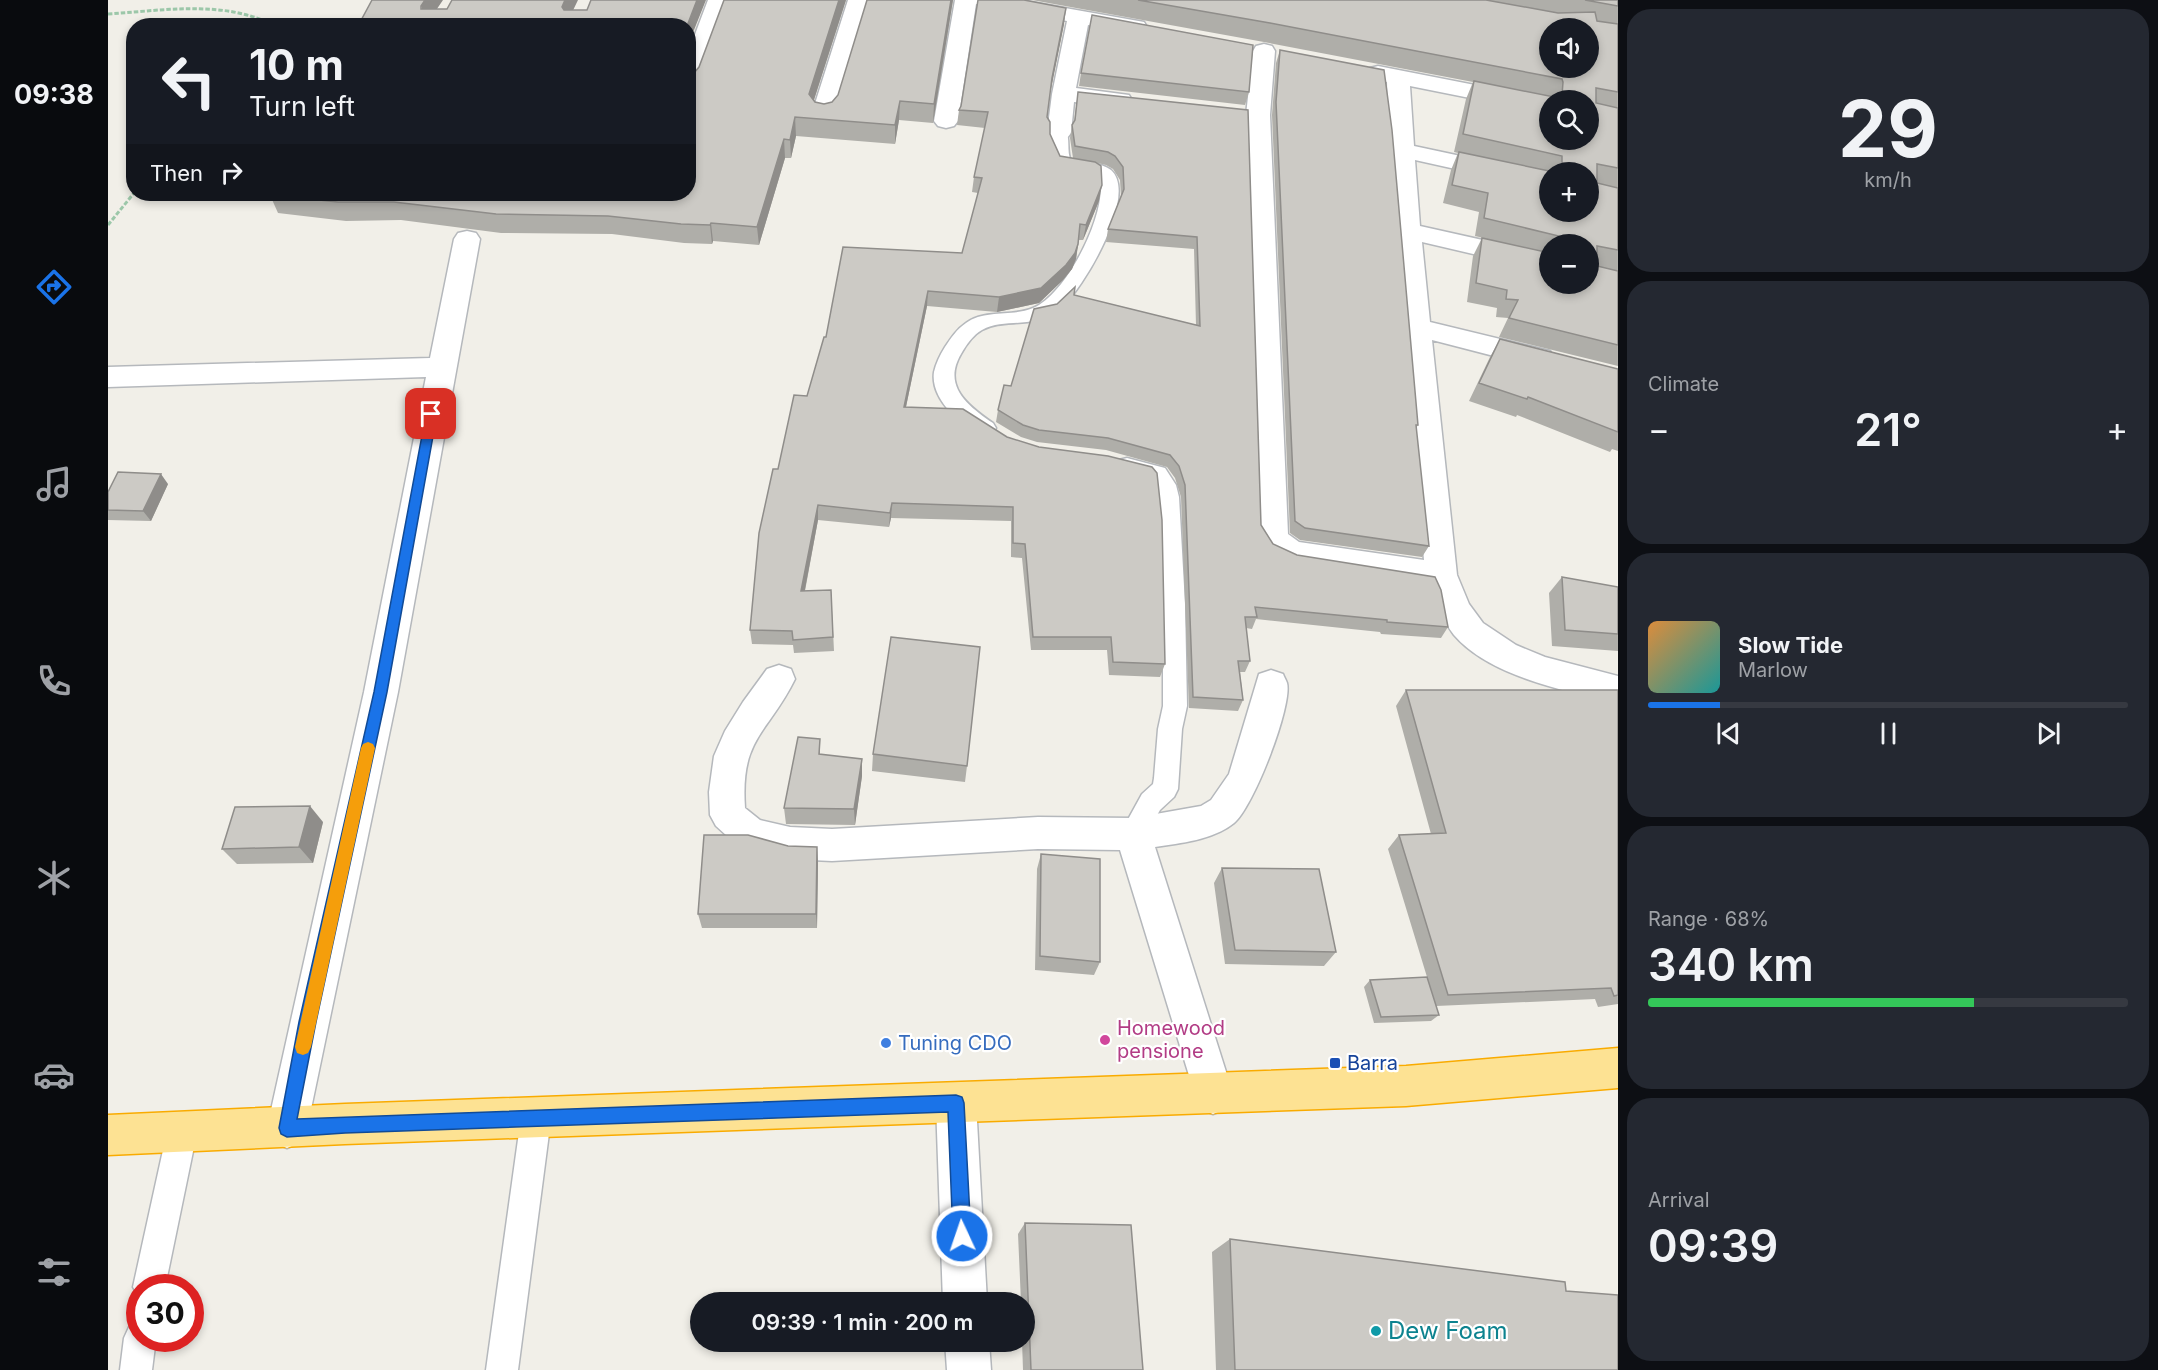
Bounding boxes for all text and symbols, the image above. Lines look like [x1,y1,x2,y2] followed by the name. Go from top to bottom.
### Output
[1539,18,1599,294] map controls
[1539,18,1599,78] button: sound
[249,39,344,90] text: 10 m
[150,42,228,120] icon: left
[14,78,94,111] text: 09:38
[1838,81,1938,176] text: 29
[249,90,355,123] text: Turn left
[1539,90,1599,150] button: search
[215,156,248,189] icon: right
[150,160,203,186] text: Then
[1539,162,1599,222] button: +
[1864,168,1912,192] text: km/h
[1539,234,1599,294] button: −
[33,266,75,308] icon: directions
[1648,372,1719,396] text: Climate
[405,388,456,439] pin
[414,397,447,430] icon: arrive
[1854,402,1922,457] text: 21°
[1648,409,1670,449] text: −
[2106,409,2128,449] text: +
[33,463,75,505] icon: music
[1738,632,1843,658] text: Slow Tide
[1738,658,1808,682] text: Marlow
[33,660,75,702] icon: phone
[1712,717,1745,750] icon: previous
[1872,717,1905,750] icon: pause
[2032,717,2065,750] icon: next
[33,857,75,899] icon: climate
[1648,907,1769,931] text: Range · 68%
[1648,937,1814,992] text: 340 km
[1117,1016,1225,1063] place label: Homewood pensione
[898,1031,1012,1055] place label: Tuning CDO
[1098,1033,1112,1047] marker: Homewood pensione
[879,1036,893,1050] marker: Tuning CDO
[1347,1051,1398,1075] place label: Barra
[33,1054,75,1096] icon: car
[1328,1056,1342,1070] marker: Barra
[1648,1188,1710,1212] text: Arrival
[930,1204,994,1268] position arrow
[1648,1218,1778,1273] text: 09:39
[33,1251,75,1293] icon: filters
[126,1274,204,1352] speed limit sign: 30
[752,1309,973,1335] text: 09:39 · 1 min · 200 m
[1388,1316,1508,1345] place label: Dew Foam
[1369,1324,1383,1338] marker: Dew Foam

